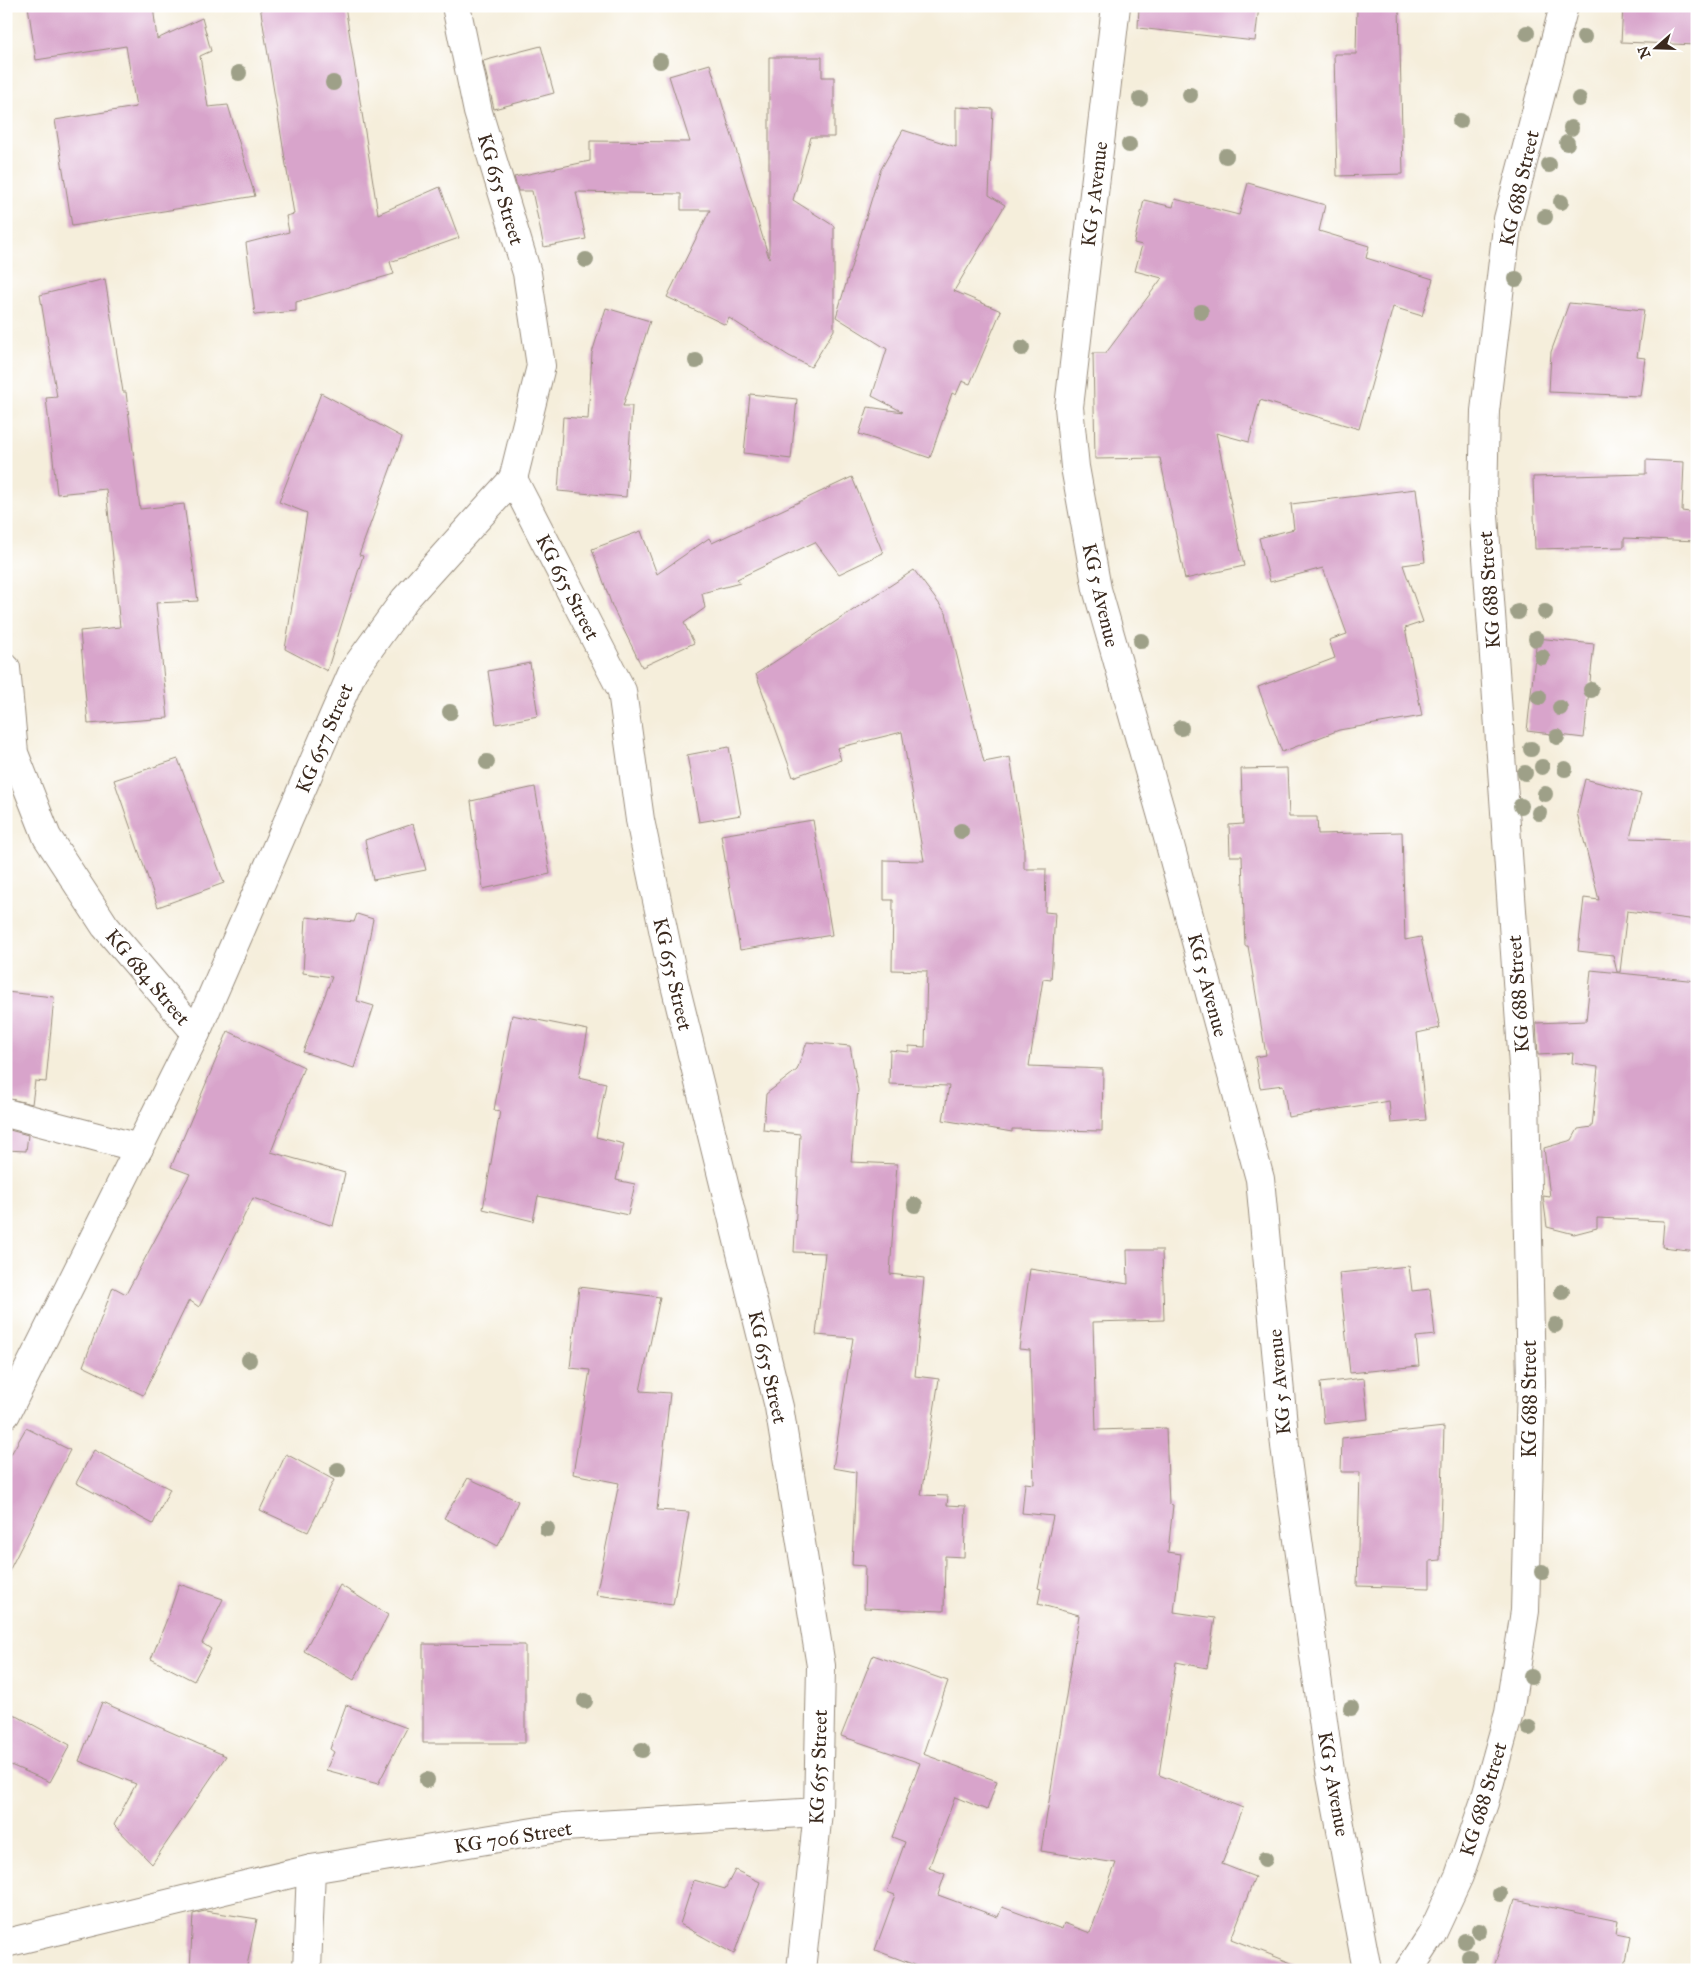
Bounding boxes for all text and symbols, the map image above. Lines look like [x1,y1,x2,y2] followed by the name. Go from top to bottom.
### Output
[1630,22,1680,72] north arrow
[1634,44,1654,61] text: N
[1494,128,1544,248] street label: KG 688 Street
[473,130,529,248] street label: KG 655 Street
[1076,140,1112,248] street label: KG 5 Avenue
[531,530,605,644] street label: KG 655 Street
[1473,530,1505,650] street label: KG 688 Street
[1077,541,1125,649] street label: KG 5 Avenue
[290,680,358,796] street label: KG 657 Street
[648,915,698,1033] street label: KG 655 Street
[101,924,195,1030] street label: KG 684 Street
[1183,931,1233,1039] street label: KG 5 Avenue
[1502,934,1534,1054] street label: KG 688 Street
[743,1308,793,1426] street label: KG 655 Street
[1262,1328,1296,1436] street label: KG 5 Avenue
[1517,1340,1541,1458] street label: KG 688 Street
[804,1709,832,1825] street label: KG 655 Street
[1313,1730,1355,1838] street label: KG 5 Avenue
[1454,1739,1512,1859] street label: KG 688 Street
[452,1816,574,1858] street label: KG 706 Street

